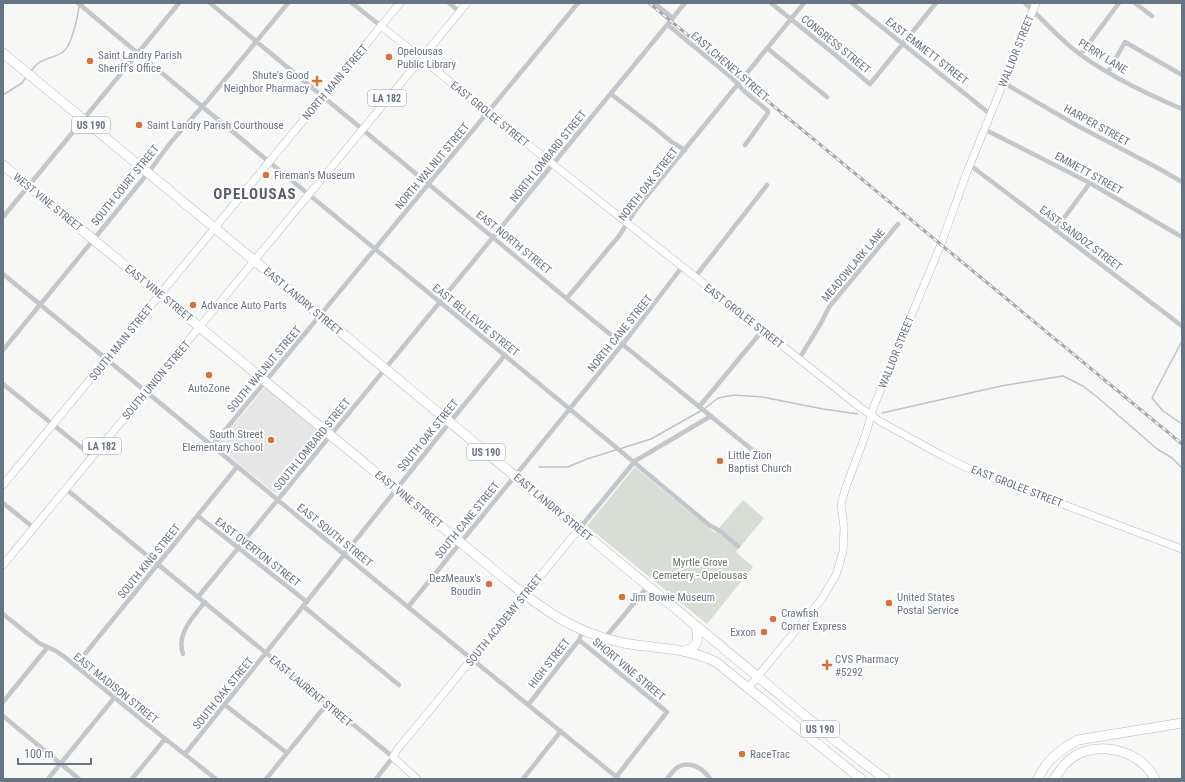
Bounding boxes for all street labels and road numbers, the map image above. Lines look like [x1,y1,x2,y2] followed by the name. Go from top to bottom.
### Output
[798,12,873,76] street label: CONGRESS STREET
[996,13,1037,89] street label: WALLIOR STREET
[883,15,971,88] street label: EAST EMMETT STREET
[688,29,771,104] street label: EAST CHENEY STREET
[1076,36,1130,77] street label: PERRY LANE
[300,42,371,123] street label: NORTH MAIN STREET
[448,79,532,150] street label: EAST GROLEE STREET
[368,90,406,106] road number: LA 182
[1062,102,1132,149] street label: HARPER STREET
[507,107,590,205] street label: NORTH LOMBARD STREET
[72,117,110,133] road number: US 190
[392,120,472,212] street label: NORTH WALNUT STREET
[89,142,162,228] street label: SOUTH COURT STREET
[616,145,681,223] street label: NORTH OAK STREET
[1053,149,1125,198] street label: EMMETT STREET
[10,170,85,234] street label: WEST VINE STREET
[1037,203,1125,274] street label: EAST SANDOZ STREET
[473,208,554,277] street label: EAST NORTH STREET
[819,226,888,305] street label: MEADOWLARK LANE
[122,262,195,325] street label: EAST VINE STREET
[261,265,345,338] street label: EAST LANDRY STREET
[701,281,786,352] street label: EAST GROLEE STREET
[430,282,522,359] street label: EAST BELLEVUE STREET
[585,292,656,374] street label: NORTH CANE STREET
[87,301,156,383] street label: SOUTH MAIN STREET
[876,314,917,390] street label: WALLIOR STREET
[225,323,304,415] street label: SOUTH WALNUT STREET
[119,338,193,423] street label: SOUTH UNION STREET
[271,396,354,493] street label: SOUTH LOMBARD STREET
[395,396,462,474] street label: SOUTH OAK STREET
[83,438,121,454] road number: LA 182
[467,444,505,460] road number: US 190
[969,463,1065,510] street label: EAST GROLEE STREET
[372,468,445,531] street label: EAST VINE STREET
[511,471,595,544] street label: EAST LANDRY STREET
[432,479,502,561] street label: SOUTH CANE STREET
[294,501,375,570] street label: EAST SOUTH STREET
[212,515,303,590] street label: EAST OVERTON STREET
[115,521,184,601] street label: SOUTH KING STREET
[463,571,546,669] street label: SOUTH ACADEMY STREET
[590,635,668,704] street label: SHORT VINE STREET
[526,636,573,691] street label: HIGH STREET
[71,650,161,727] street label: EAST MADISON STREET
[267,653,355,730] street label: EAST LAURENT STREET
[190,654,257,732] street label: SOUTH OAK STREET
[801,721,839,737] road number: US 190

